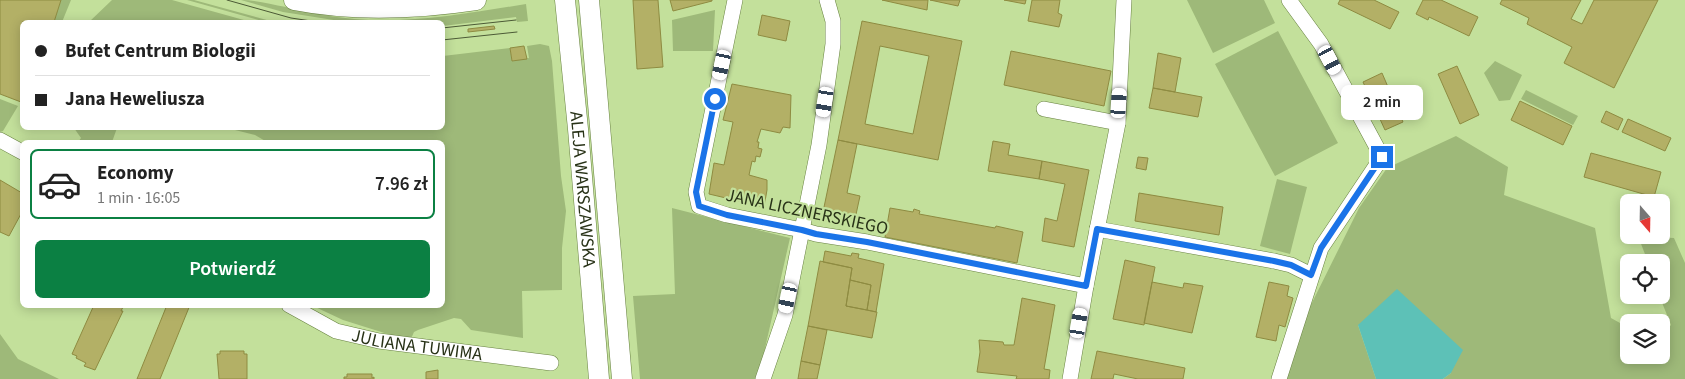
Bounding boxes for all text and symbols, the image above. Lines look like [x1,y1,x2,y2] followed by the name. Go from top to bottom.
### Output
[65,38,256,65] text: Bufet Centrum Biologii
[1316,43,1343,77] car
[711,49,732,81] car
[1341,84,1423,120] callout: 2 min
[65,86,205,113] text: Jana Heweliusza
[815,86,834,118] car
[704,88,726,110] route start
[1110,88,1127,118] car
[1363,91,1401,113] text: 2 min
[564,110,602,268] street label: ALEJA WARSZAWSKA
[1371,146,1393,168] route end
[97,160,174,187] text: Economy
[37,162,82,207] icon: car
[375,171,428,198] text: 7.96 zł
[724,183,890,241] street label: JANA LICZNERSKIEGO
[97,187,180,209] text: 1 min · 16:05
[1620,194,1670,244] north arrow
[1620,194,1670,364] map controls
[35,240,430,298] button: Potwierdź
[1620,254,1670,304] button: locate
[777,282,798,314] car
[1069,307,1088,339] car
[1620,314,1670,364] button: layers
[349,323,484,367] street label: JULIANA TUWIMA

